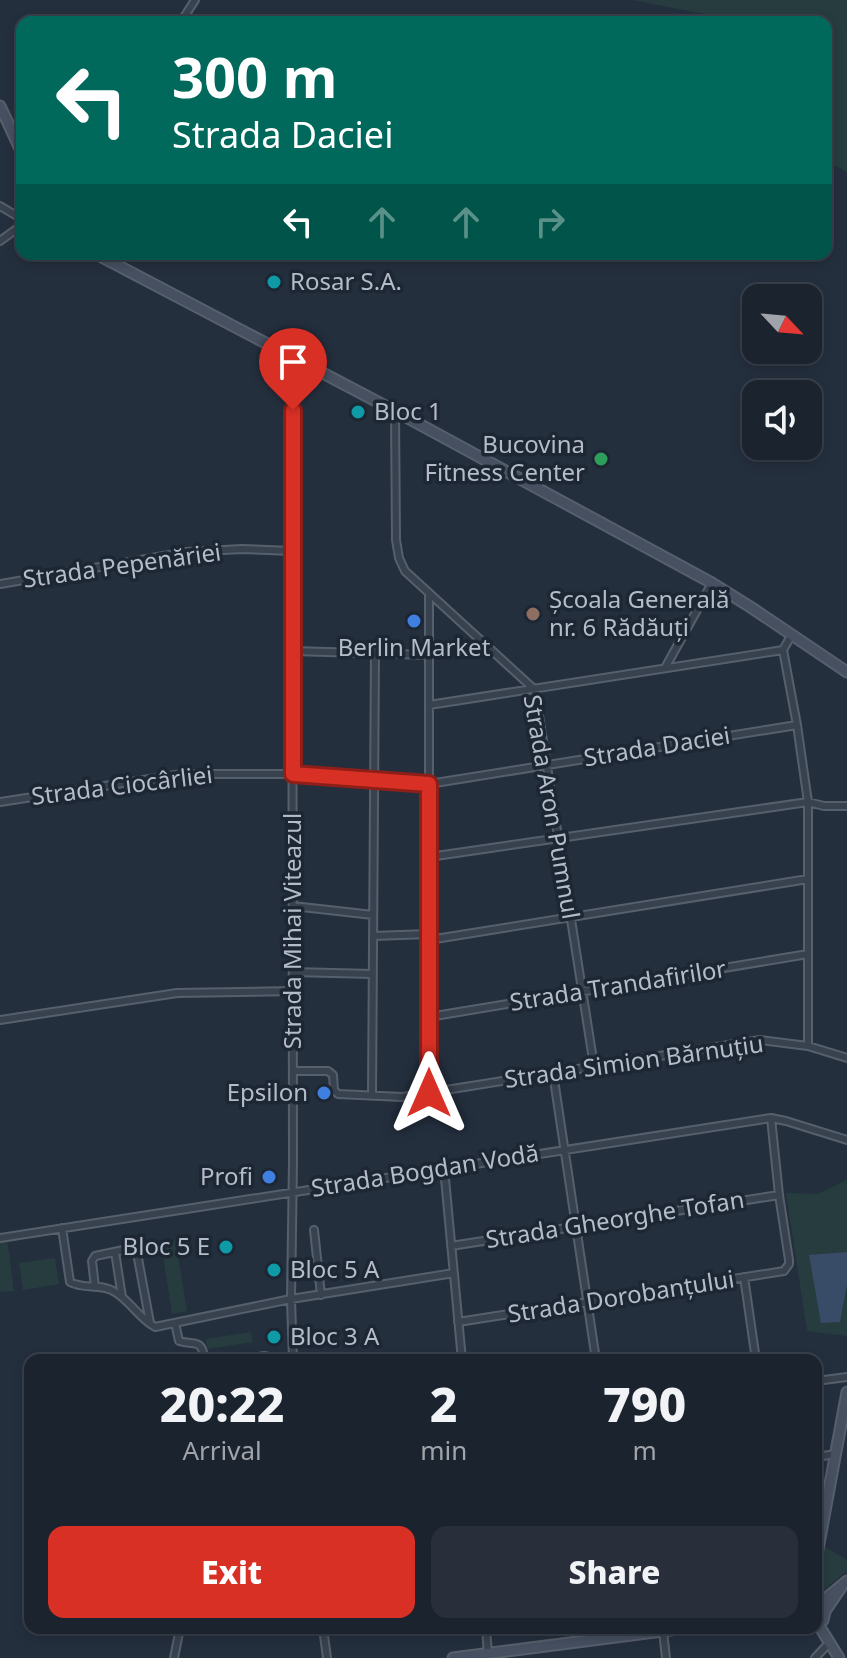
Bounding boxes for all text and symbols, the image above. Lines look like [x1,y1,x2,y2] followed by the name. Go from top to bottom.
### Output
[172,38,337,114] text: 300 m
[40,48,144,152] icon: left
[172,110,393,159] text: Strada Daciei
[276,200,320,244] icon: left
[360,200,404,244] icon: ahead
[444,200,488,244] icon: ahead
[528,200,572,244] icon: right
[290,264,402,297] place label: Rosar S.A.
[265,273,283,291] marker: Rosar S.A.
[742,284,822,364] north arrow
[742,284,822,460] map controls
[259,328,327,410] pin
[271,340,315,384] icon: arrive
[742,380,822,460] button: sound
[374,394,442,427] place label: Bloc 1
[349,403,367,421] marker: Bloc 1
[424,427,585,488] place label: Bucovina Fitness Center
[592,450,610,468] marker: Bucovina Fitness Center
[21,534,223,595] street label: Strada Pepenăriei
[549,582,730,643] place label: Școala Generală nr. 6 Rădăuți
[524,605,542,623] marker: Școala Generală nr. 6 Rădăuți
[405,612,423,630] marker: Berlin Market
[338,630,491,663] place label: Berlin Market
[516,692,588,921] street label: Strada Aron Pumnul
[581,718,732,773] street label: Strada Daciei
[29,757,214,812] street label: Strada Ciocârliei
[275,813,308,1049] street label: Strada Mihai Viteazul
[507,951,728,1018] street label: Strada Trandafirilor
[502,1026,765,1095] street label: Strada Simion Bărnuțiu
[387,1051,471,1135] position arrow
[227,1075,308,1108] place label: Epsilon
[315,1084,333,1102] marker: Epsilon
[309,1135,541,1204] street label: Strada Bogdan Vodă
[200,1159,253,1192] place label: Profi
[260,1168,278,1186] marker: Profi
[483,1182,746,1255] street label: Strada Gheorghe Tofan
[123,1229,210,1262] place label: Bloc 5 E
[217,1238,235,1256] marker: Bloc 5 E
[290,1252,380,1285] place label: Bloc 5 A
[265,1261,283,1279] marker: Bloc 5 A
[505,1261,736,1330] street label: Strada Dorobanțului
[290,1319,380,1352] place label: Bloc 3 A
[265,1328,283,1346] marker: Bloc 3 A
[160,1371,284,1436] text: 20:22
[430,1371,458,1436] text: 2
[603,1371,686,1436] text: 790
[182,1432,262,1468] text: Arrival
[420,1432,467,1468] text: min
[632,1432,657,1468] text: m
[48,1526,415,1618] button: Exit
[431,1526,798,1618] button: Share

